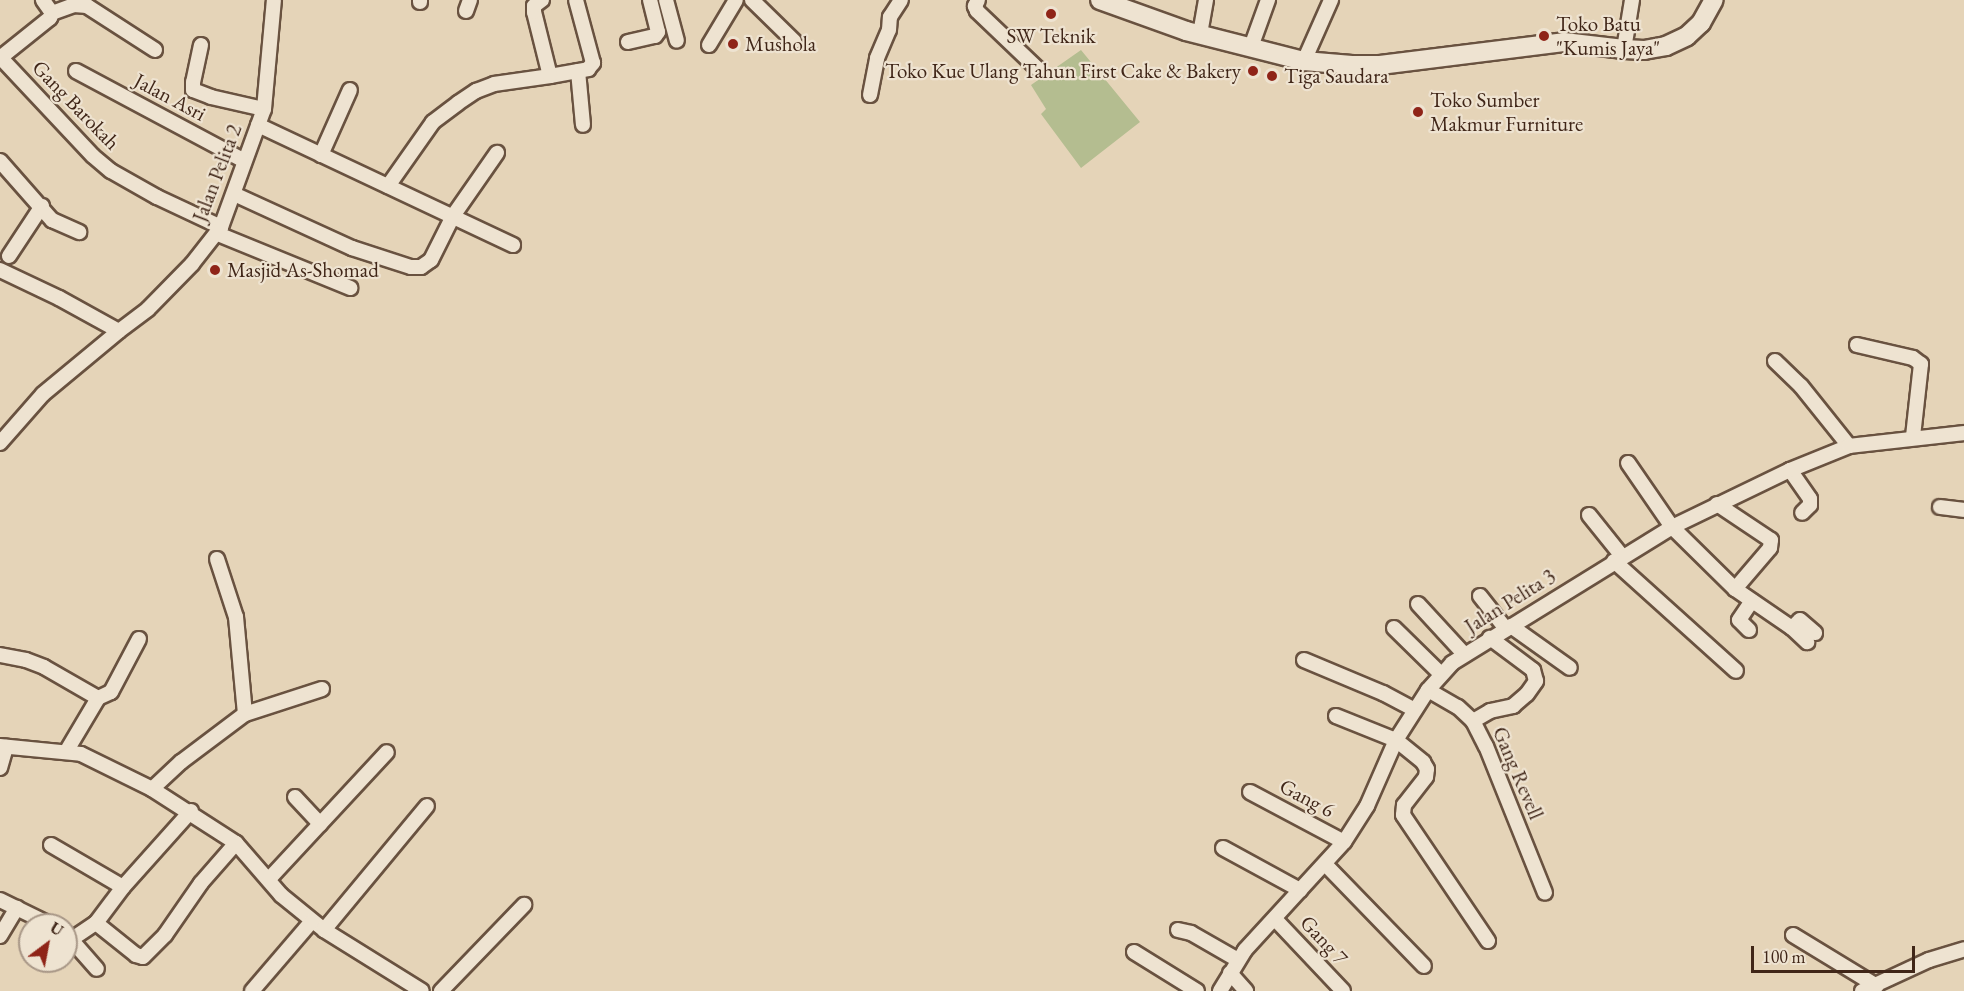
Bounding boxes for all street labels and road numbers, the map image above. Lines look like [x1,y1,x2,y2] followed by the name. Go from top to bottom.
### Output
[27,55,125,155] street label: Gang Barokah
[130,68,210,126] street label: Jalan Asri
[187,121,247,225] street label: Jalan Pelita 2
[1460,563,1560,639] street label: Jalan Pelita 3
[1487,723,1549,823] street label: Gang Revell
[1275,773,1339,823] street label: Gang 6
[1295,910,1353,970] street label: Gang 7

